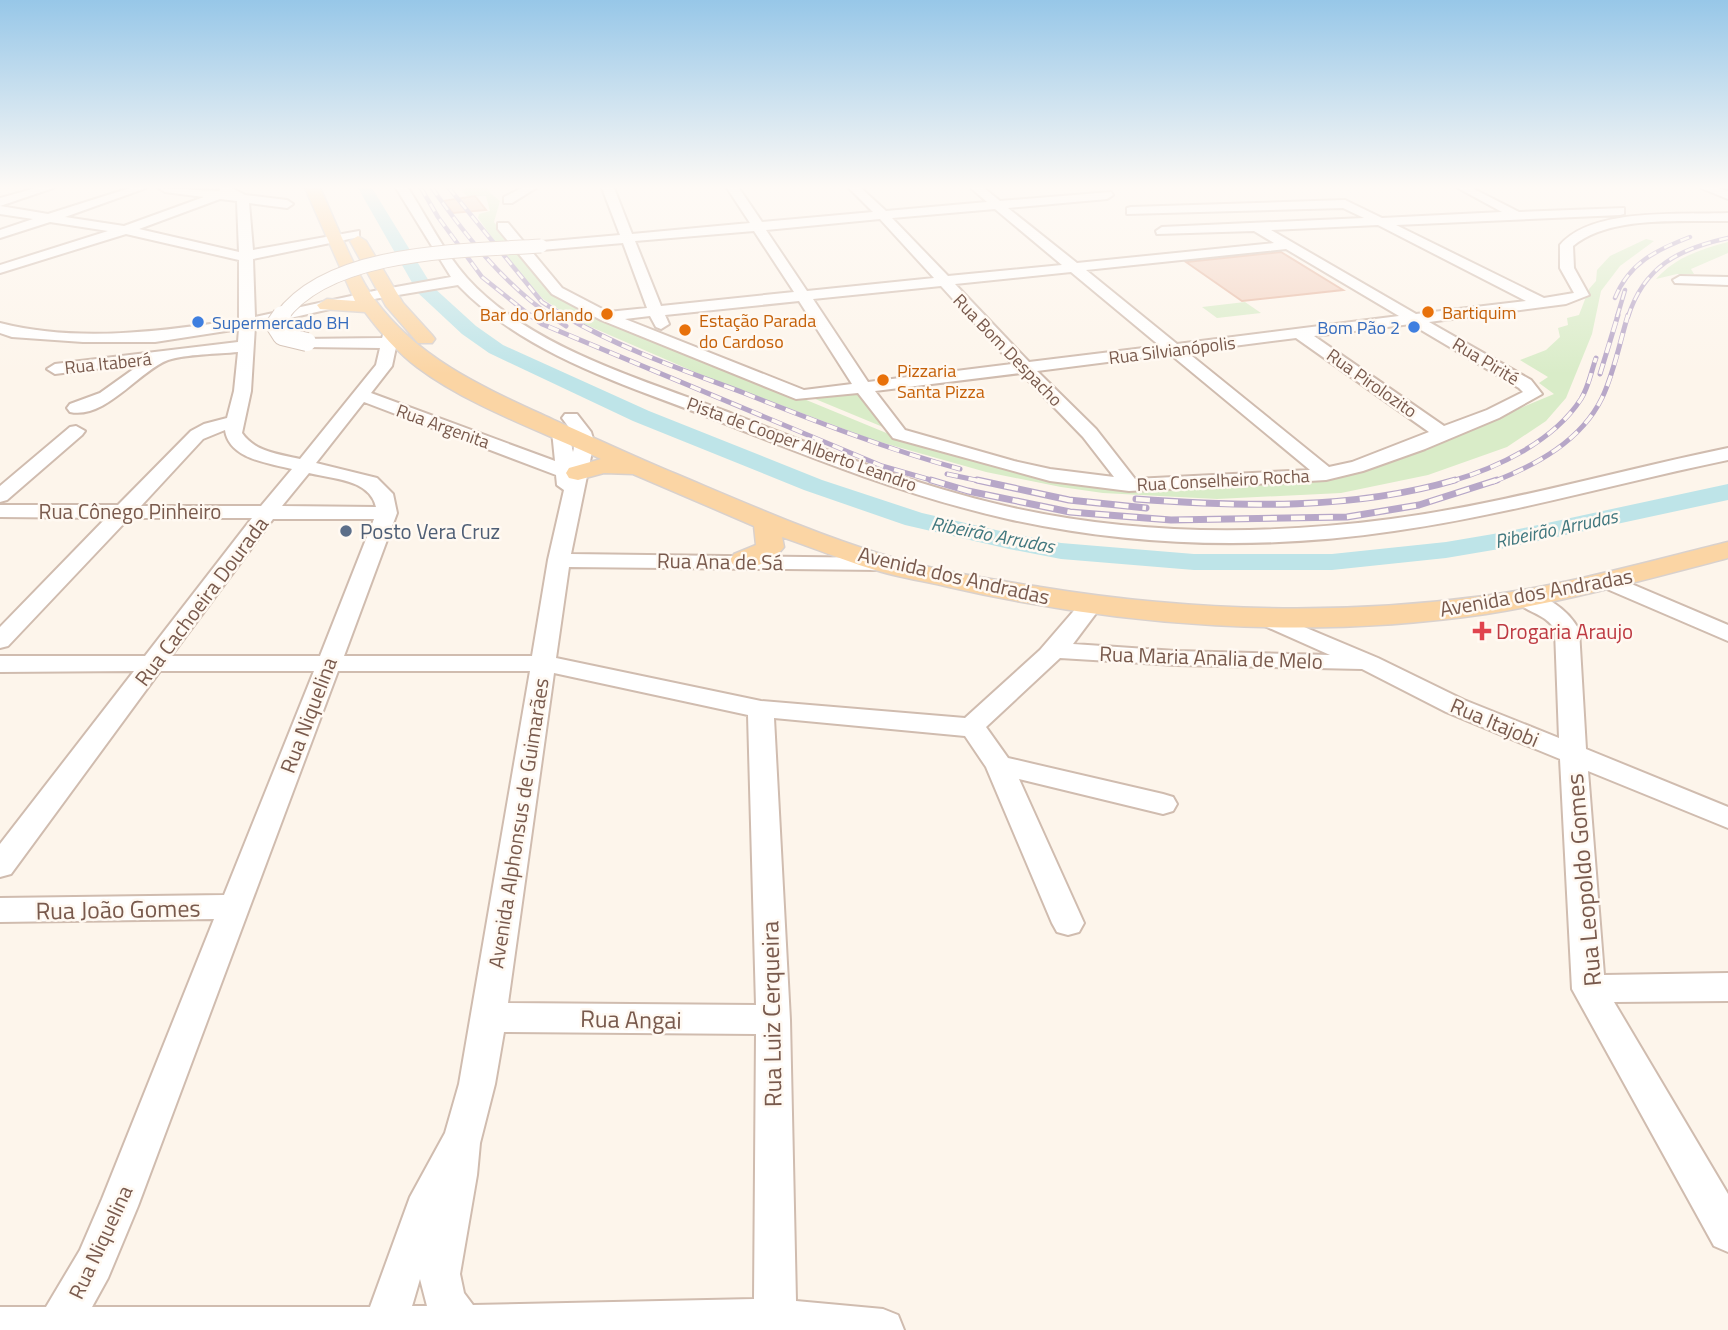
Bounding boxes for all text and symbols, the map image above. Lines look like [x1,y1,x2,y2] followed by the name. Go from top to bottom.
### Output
[947,287,1069,413] street label: Rua Bom Despacho
[1442,299,1517,326] place label: Bartiquim
[480,301,593,328] place label: Bar do Orlando
[1420,304,1436,320] marker: Bartiquim
[599,306,615,322] marker: Bar do Orlando
[699,307,816,355] place label: Estação Parada do Cardoso
[212,309,349,336] place label: Supermercado BH
[190,314,206,330] marker: Supermercado BH
[1317,314,1400,341] place label: Bom Pão 2
[1406,319,1422,335] marker: Bom Pão 2
[677,322,693,338] marker: Estação Parada do Cardoso
[1107,329,1237,371] street label: Rua Silvianópolis
[1447,330,1525,392] street label: Rua Pirité
[1321,342,1423,424] street label: Rua Pirolozito
[63,345,153,381] street label: Rua Itaberá
[897,357,985,405] place label: Pizzaria Santa Pizza
[875,372,891,388] marker: Pizzaria Santa Pizza
[683,390,921,498] street label: Pista de Cooper Alberto Leandro
[392,397,494,455] street label: Rua Argenita
[1136,462,1310,498] street label: Rua Conselheiro Rocha
[39,495,221,527] street label: Rua Cônego Pinheiro
[1492,500,1622,555] water label: Ribeirão Arrudas
[929,508,1059,560] water label: Ribeirão Arrudas
[126,509,276,693] street label: Rua Cachoeira Dourada
[360,515,500,547] place label: Posto Vera Cruz
[338,523,354,539] marker: Posto Vera Cruz
[855,537,1053,613] street label: Avenida dos Andradas
[657,544,784,578] street label: Rua Ana de Sá
[1437,559,1635,625] street label: Avenida dos Andradas
[1496,615,1633,647] place label: Drogaria Araujo
[1474,623,1490,639] marker: Drogaria Araujo
[1099,637,1323,677] street label: Rua Maria Analia de Melo
[271,652,345,778] street label: Rua Niquelina
[479,676,557,970] street label: Avenida Alphonsus de Guimarães
[1446,689,1544,755] street label: Rua Itajobi
[1556,772,1610,988] street label: Rua Leopoldo Gomes
[35,890,201,928] street label: Rua João Gomes
[751,921,791,1107] street label: Rua Luiz Cerqueira
[580,1000,682,1038] street label: Rua Angai
[60,1180,140,1304] street label: Rua Niquelina

